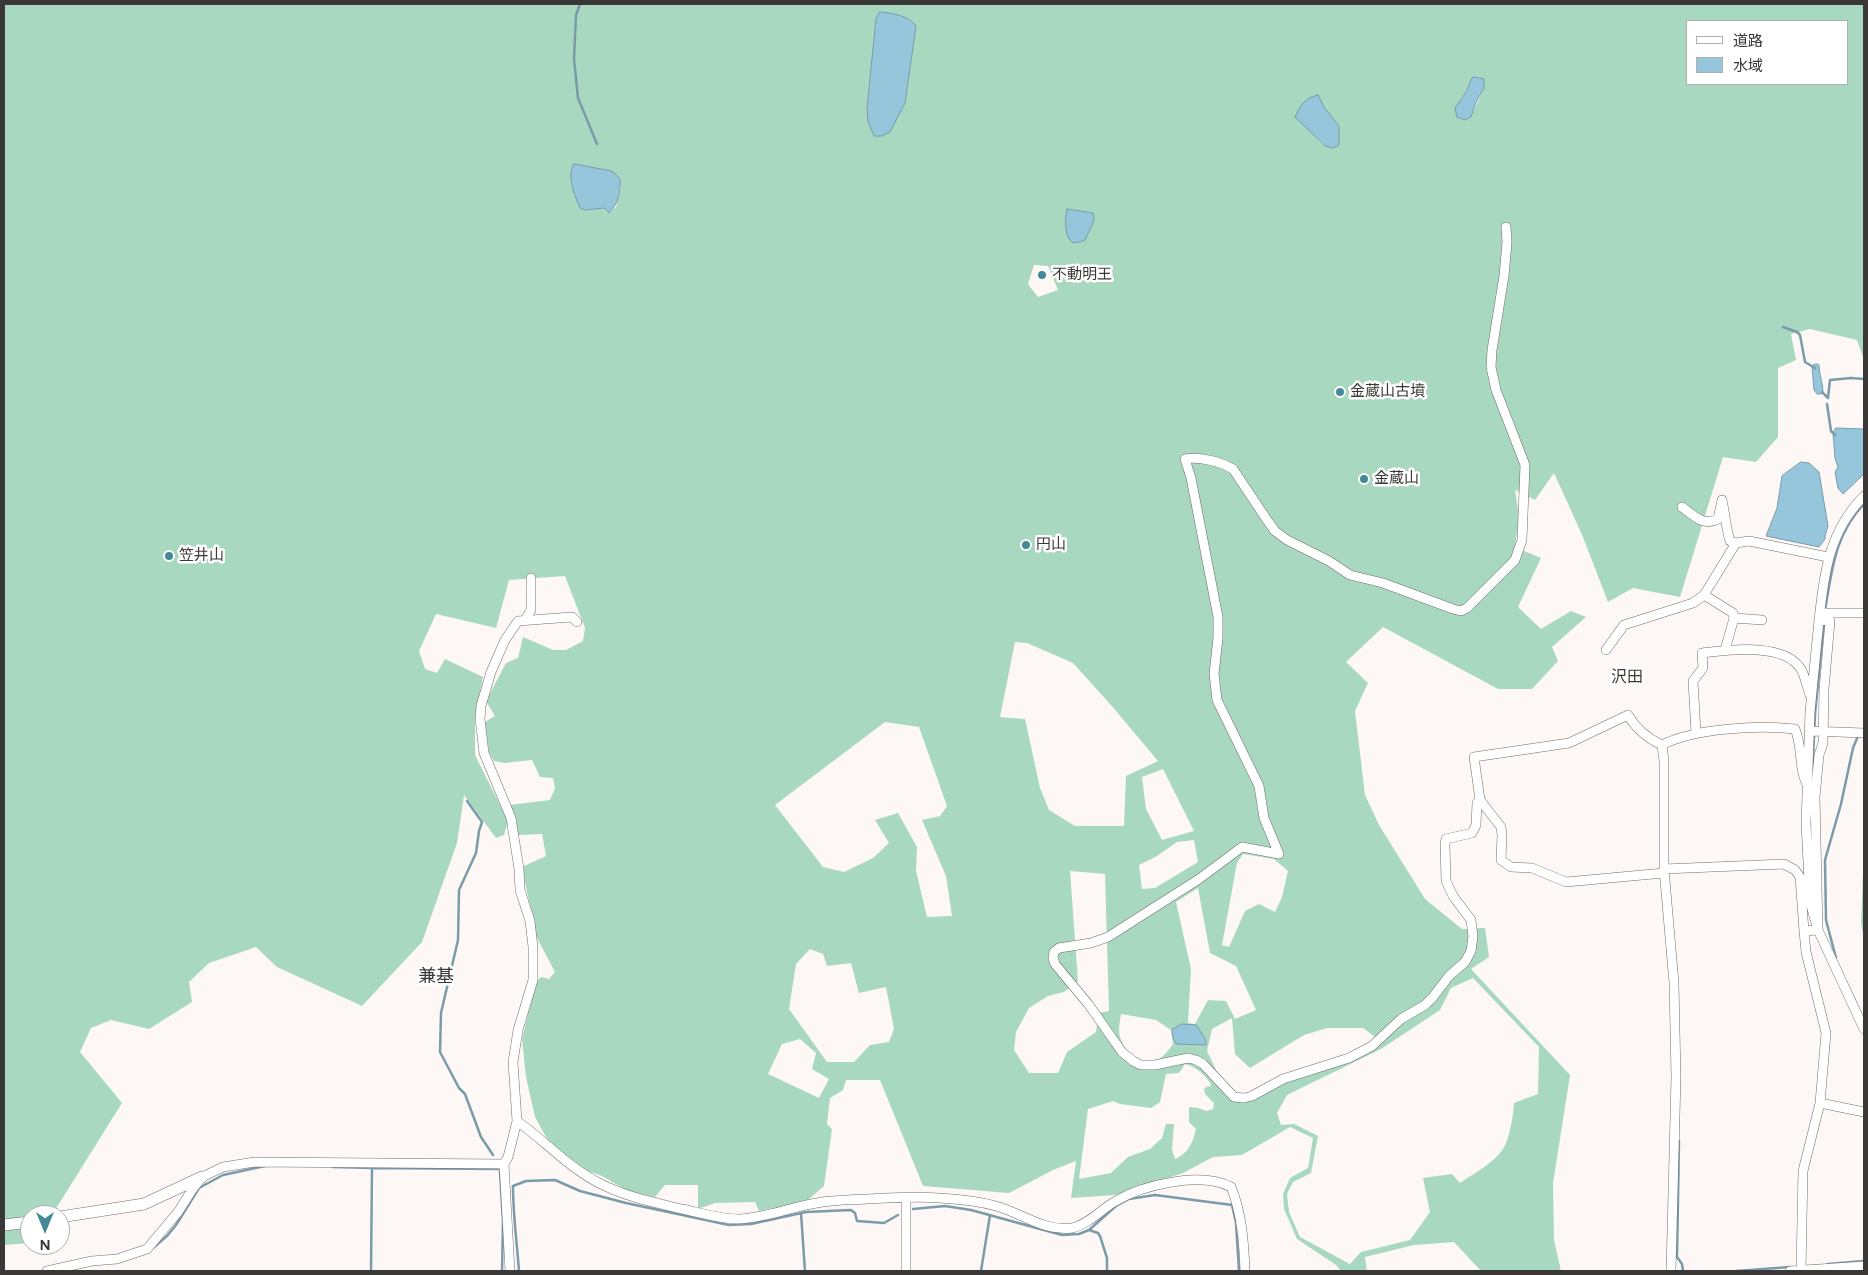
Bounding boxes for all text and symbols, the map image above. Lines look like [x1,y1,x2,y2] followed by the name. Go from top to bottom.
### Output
[1686,20,1848,85] legend
[1733,32,1763,50] text: 道路
[1733,57,1763,75] text: 水域
[1052,266,1112,284] place label: 不動明王
[1036,269,1048,281] marker: 不動明王
[1350,383,1425,401] place label: 金蔵山古墳
[1334,386,1346,398] marker: 金蔵山古墳
[1374,470,1419,488] place label: 金蔵山
[1358,473,1370,485] marker: 金蔵山
[1036,536,1066,554] place label: 円山
[1020,539,1032,551] marker: 円山
[179,547,224,565] place label: 笠井山
[163,550,175,562] marker: 笠井山
[1611,667,1643,687] district label: 沢田
[418,966,454,988] district label: 兼基
[20,1205,70,1255] north arrow
[40,1236,50,1253] text: N

